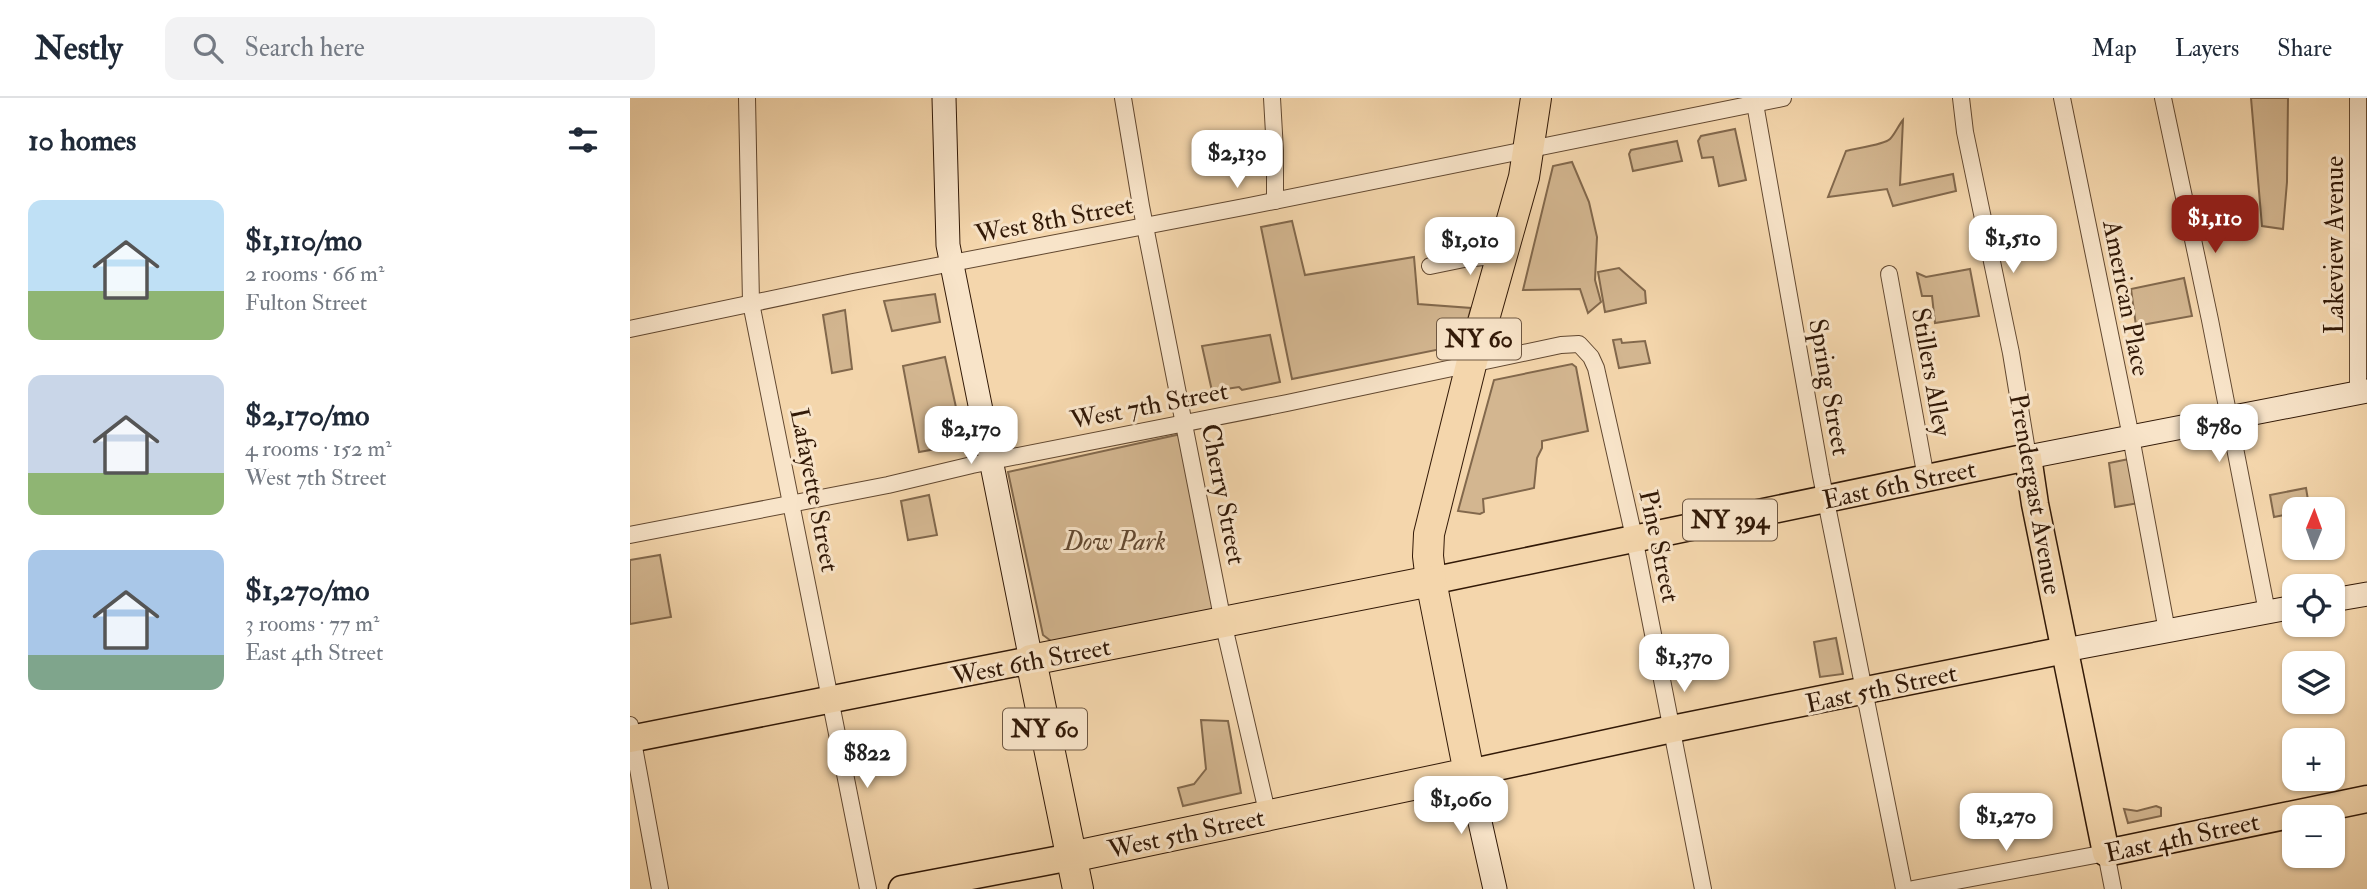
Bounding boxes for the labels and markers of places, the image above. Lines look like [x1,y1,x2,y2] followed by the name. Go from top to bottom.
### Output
[1180,130,1294,190] pin: $2,130
[2158,195,2272,255] pin: $1,110
[1956,216,2070,275] pin: $1,510
[1413,218,1527,277] pin: $1,010
[2178,404,2260,464] pin: $780
[914,406,1028,466] pin: $2,170
[1627,634,1741,694] pin: $1,370
[826,730,908,790] pin: $822
[1404,776,1518,836] pin: $1,060
[1949,794,2063,853] pin: $1,270

